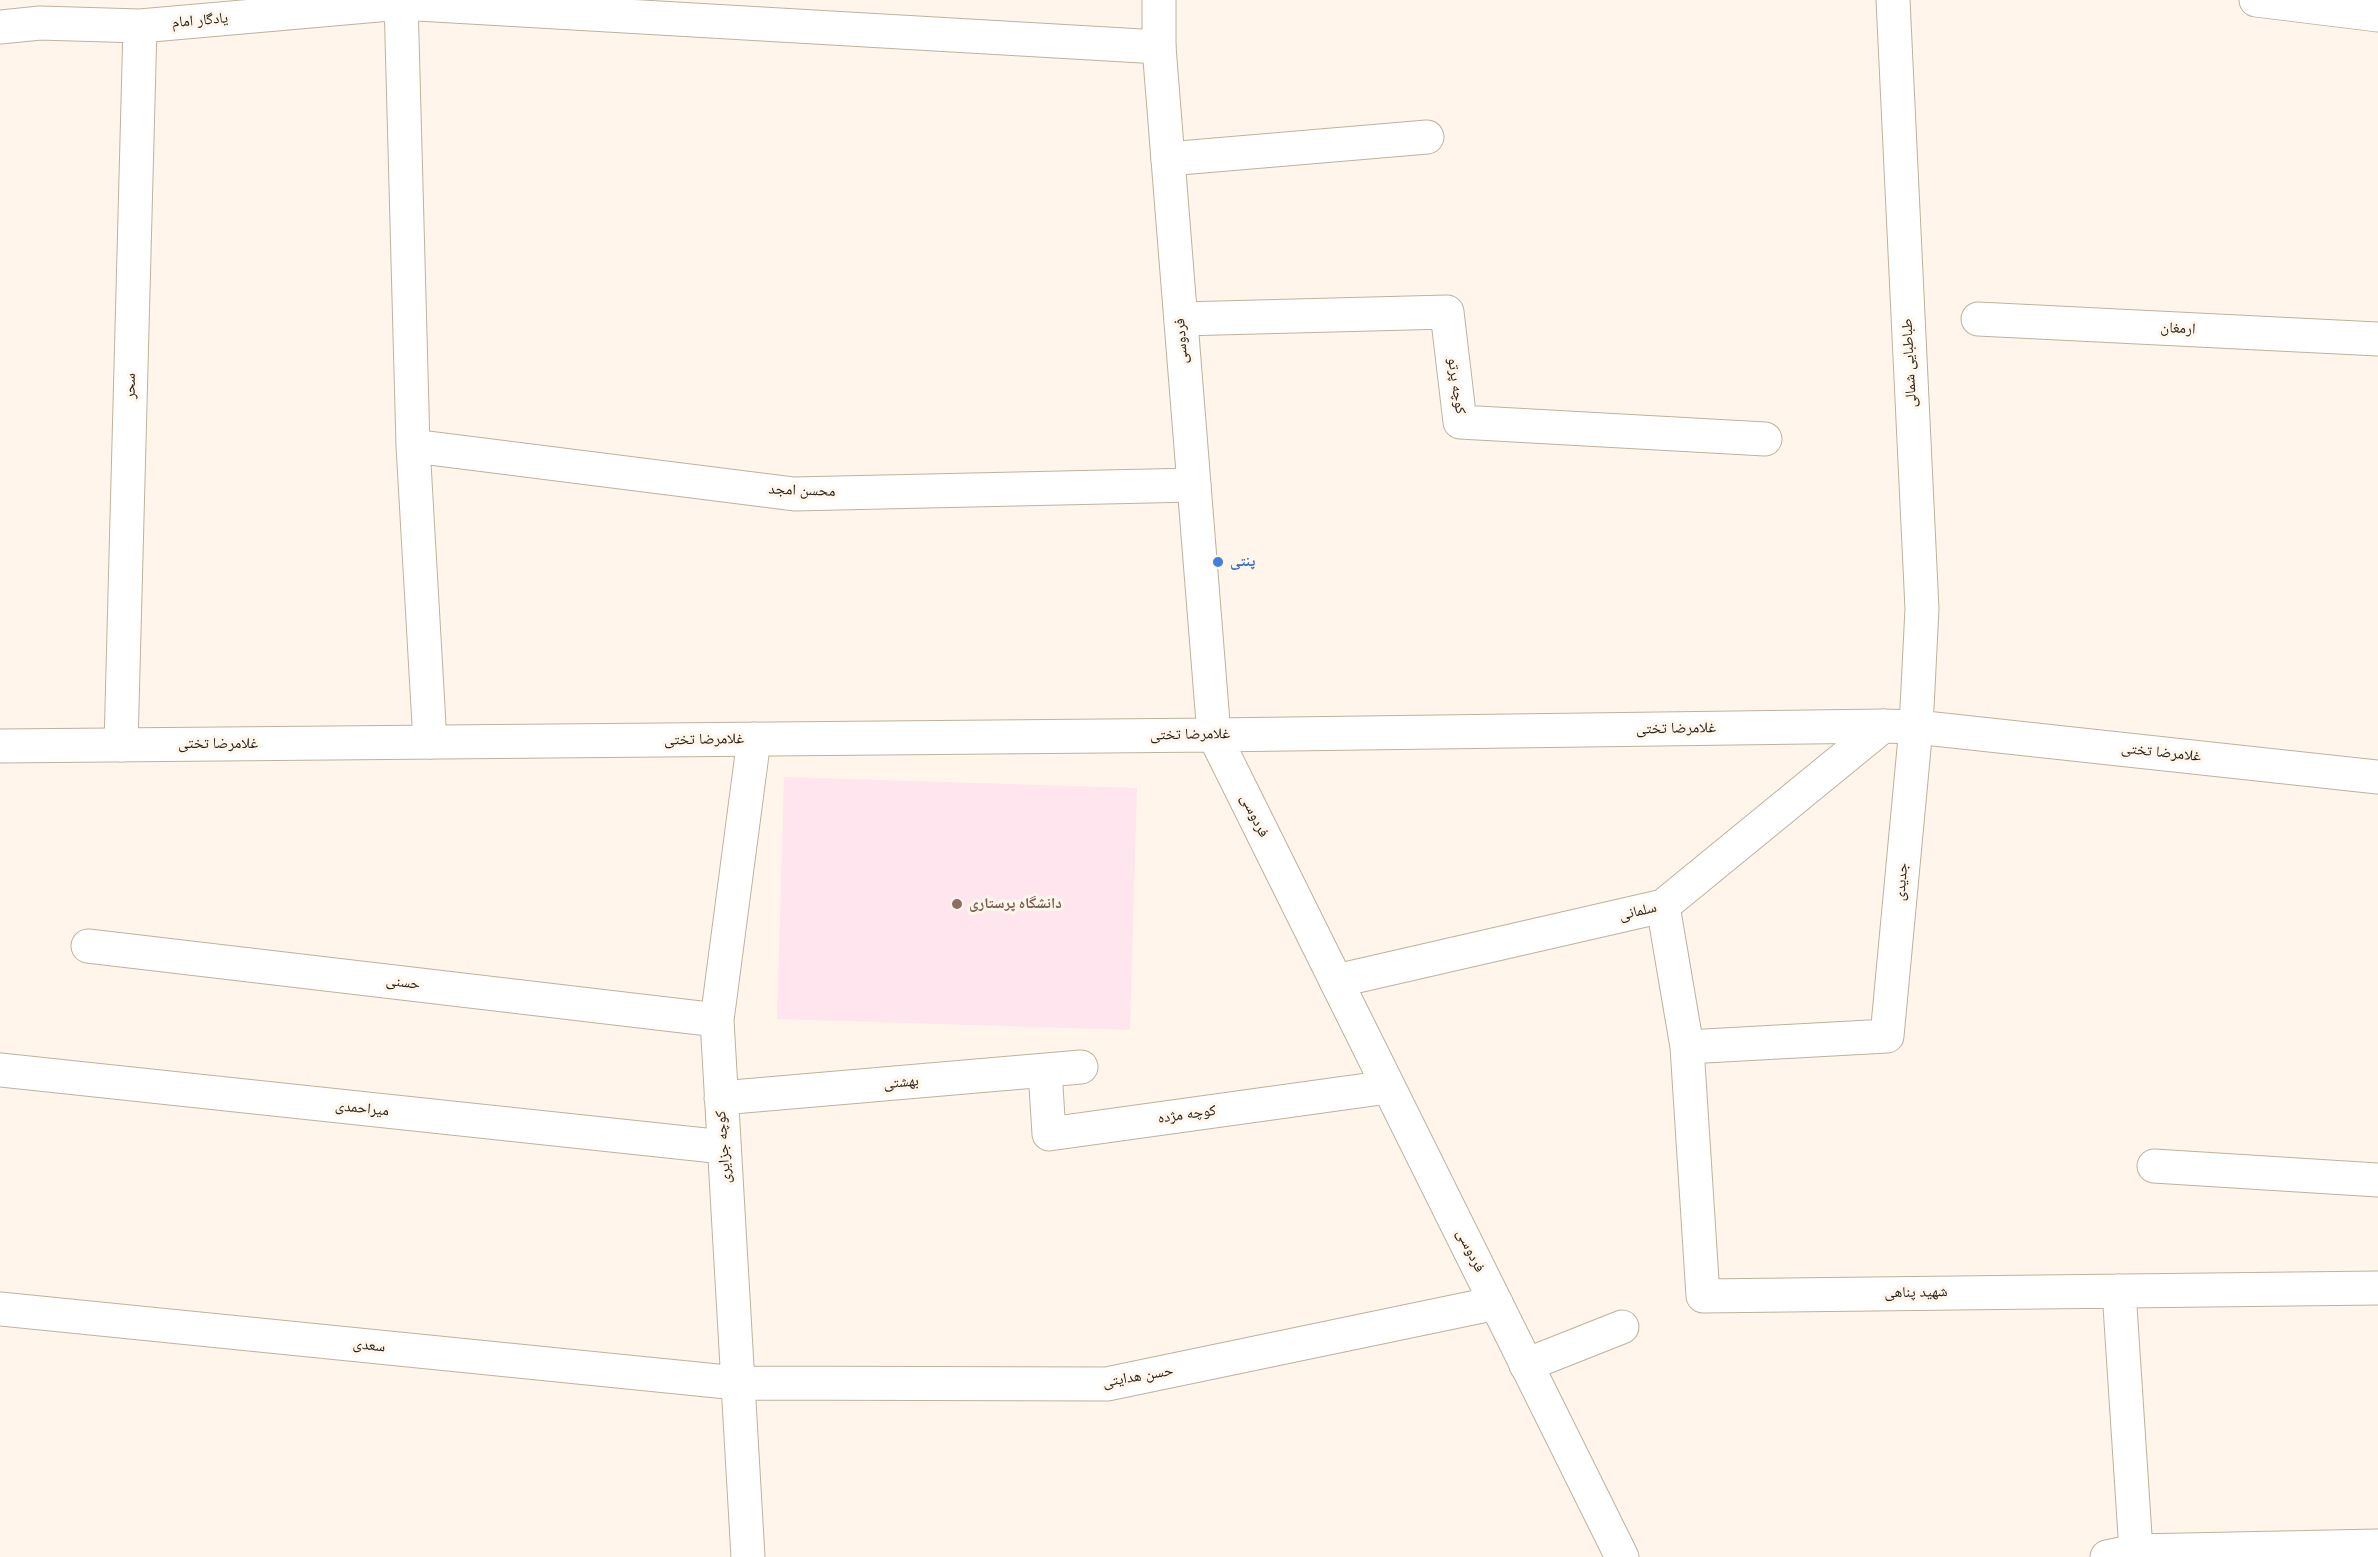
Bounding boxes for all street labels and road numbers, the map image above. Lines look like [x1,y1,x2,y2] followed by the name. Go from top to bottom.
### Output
[171,10,229,32] street label: یادگار امام
[1171,318,1193,364] street label: فردوسی
[1899,318,1921,408] street label: طباطبایی شمالی
[2160,319,2196,339] street label: ارمغان
[1443,357,1469,415] street label: کوچه پرتو
[122,373,140,399] street label: سحر
[768,481,836,501] street label: محسن امجد
[1636,719,1716,739] street label: غلامرضا تختی
[1150,725,1230,745] street label: غلامرضا تختی
[664,730,744,750] street label: غلامرضا تختی
[178,735,258,753] street label: غلامرضا تختی
[2120,740,2202,766] street label: غلامرضا تختی
[1236,791,1272,841] street label: فردوسی
[1891,862,1913,902] street label: جدیدی
[1617,899,1659,925] street label: سلمانی
[385,972,421,994] street label: حسنی
[883,1072,919,1094] street label: بهشتی
[334,1097,390,1121] street label: میراحمدی
[1157,1102,1217,1128] street label: کوچه مژده
[712,1110,736,1184] street label: کوچه جزایری
[1452,1226,1488,1276] street label: فردوسی
[1884,1283,1948,1303] street label: شهید پناهی
[352,1335,386,1357] street label: سعدی
[1101,1362,1175,1392] street label: حسن هدایتی

